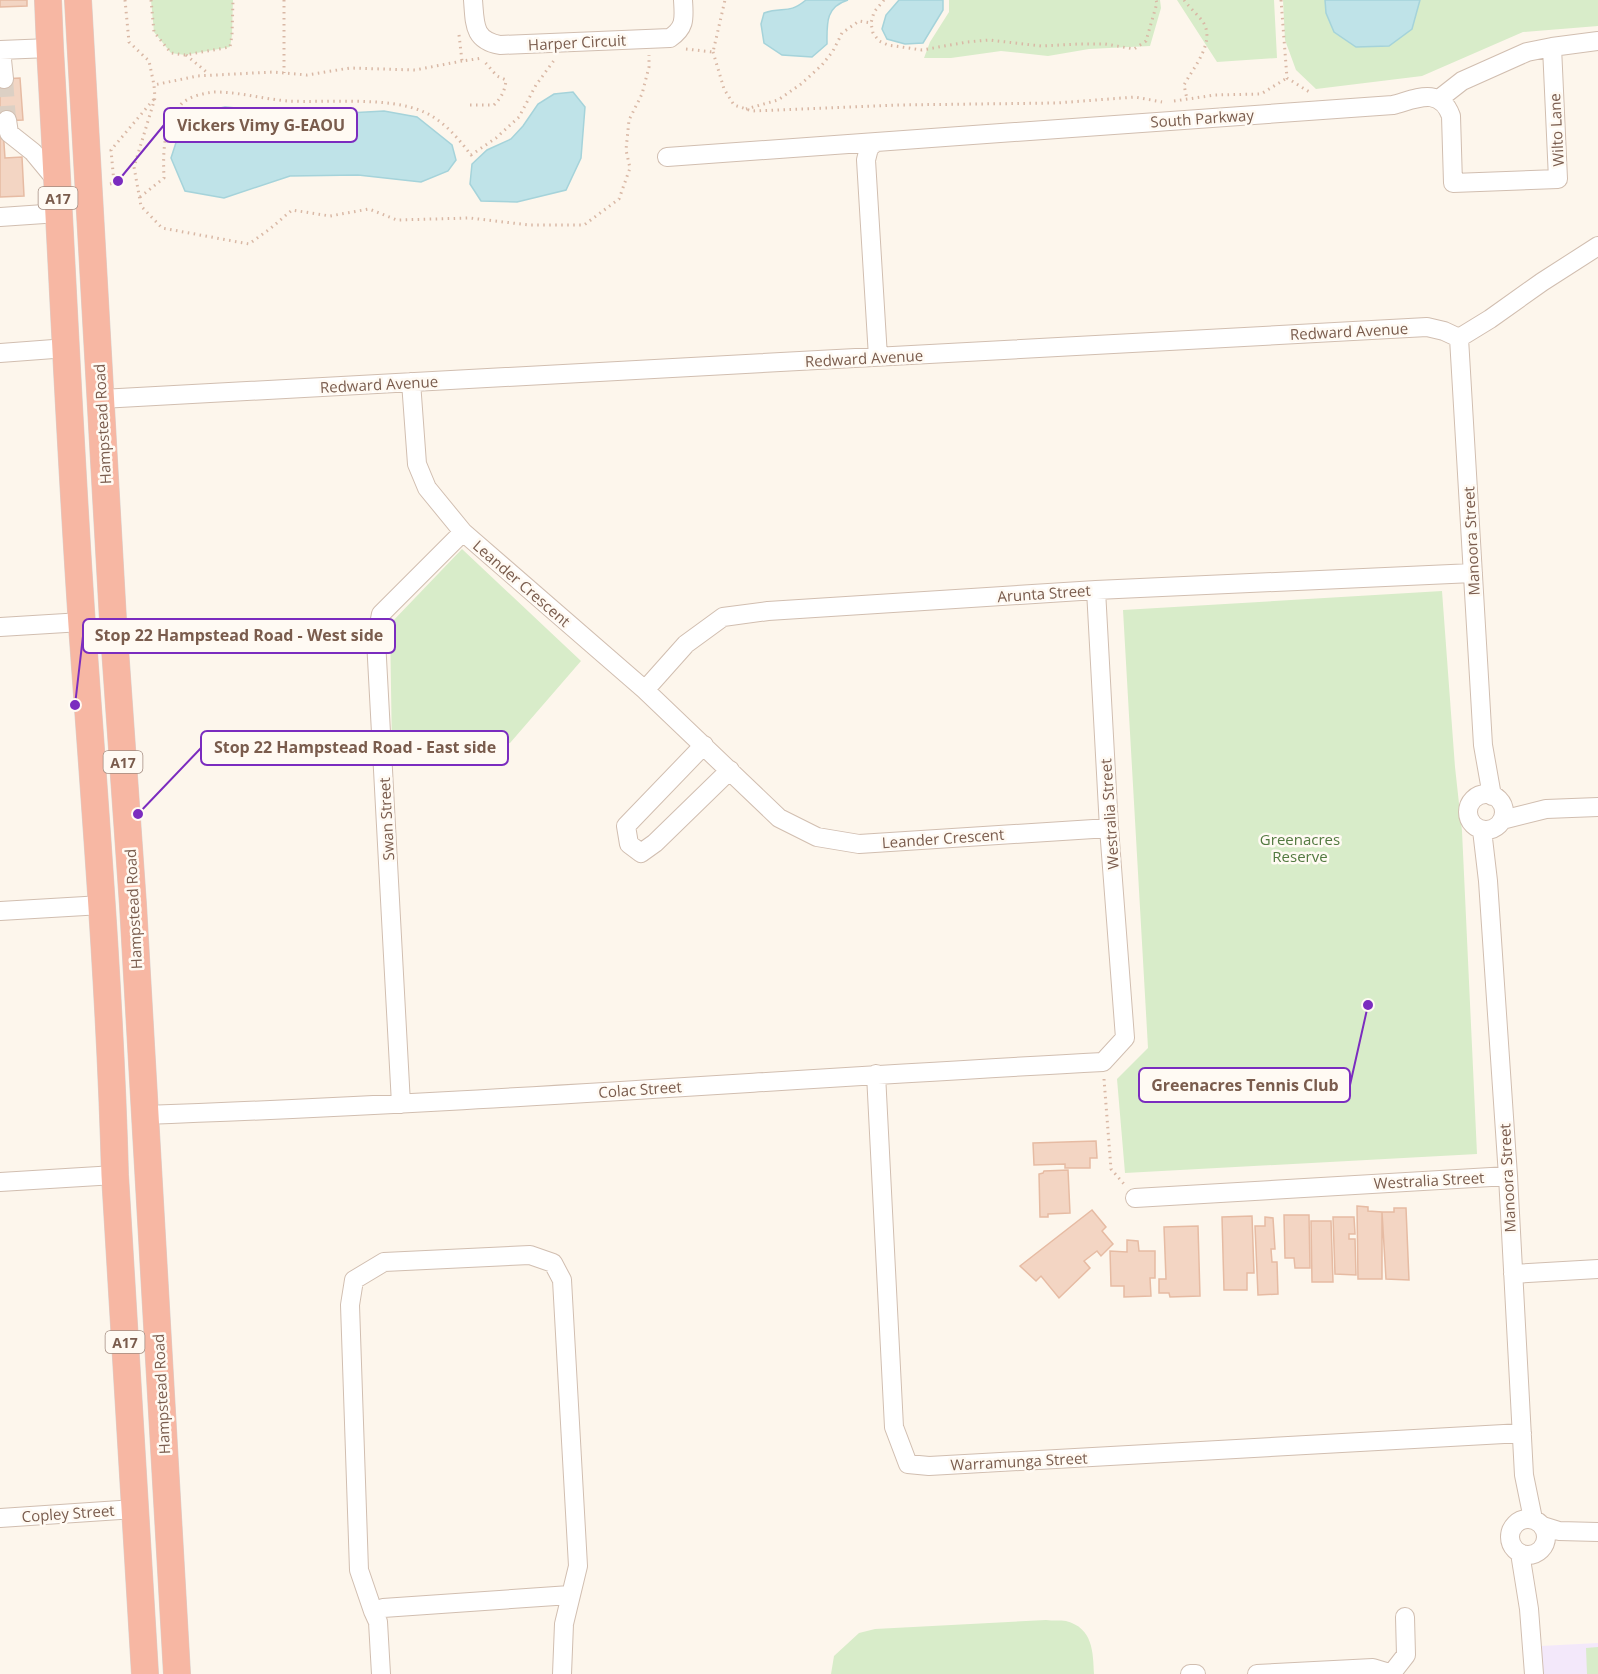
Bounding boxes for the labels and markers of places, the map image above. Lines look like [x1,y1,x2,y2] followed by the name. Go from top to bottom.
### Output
[164,108,357,142] callout: Vickers Vimy G-EAOU
[83,619,395,653] callout: Stop 22 Hampstead Road - West side
[201,731,508,765] callout: Stop 22 Hampstead Road - East side
[1139,1068,1350,1102] callout: Greenacres Tennis Club

